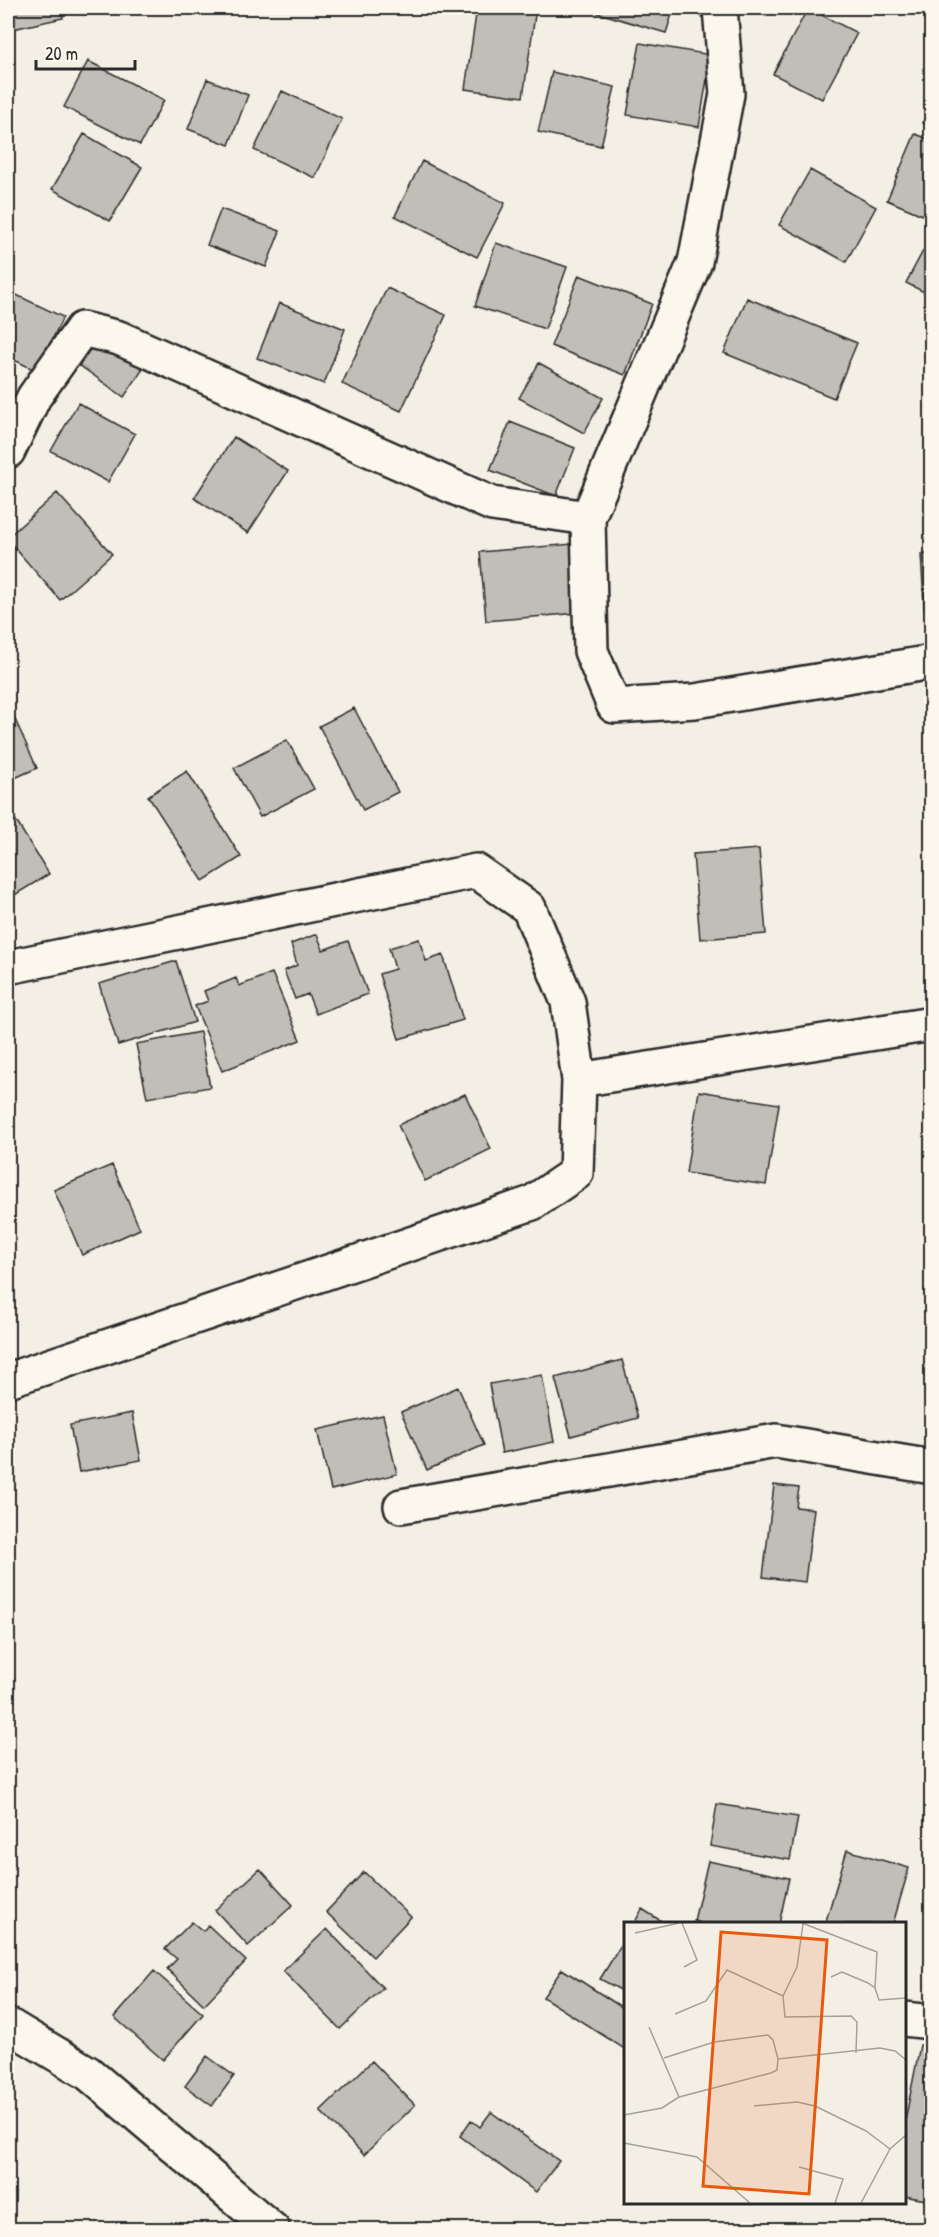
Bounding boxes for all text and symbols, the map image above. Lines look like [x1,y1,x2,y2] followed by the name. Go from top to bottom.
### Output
[36,33,135,71] scale bar
[45,41,78,66] text: 20 m
[624,1922,906,2204] inset map

